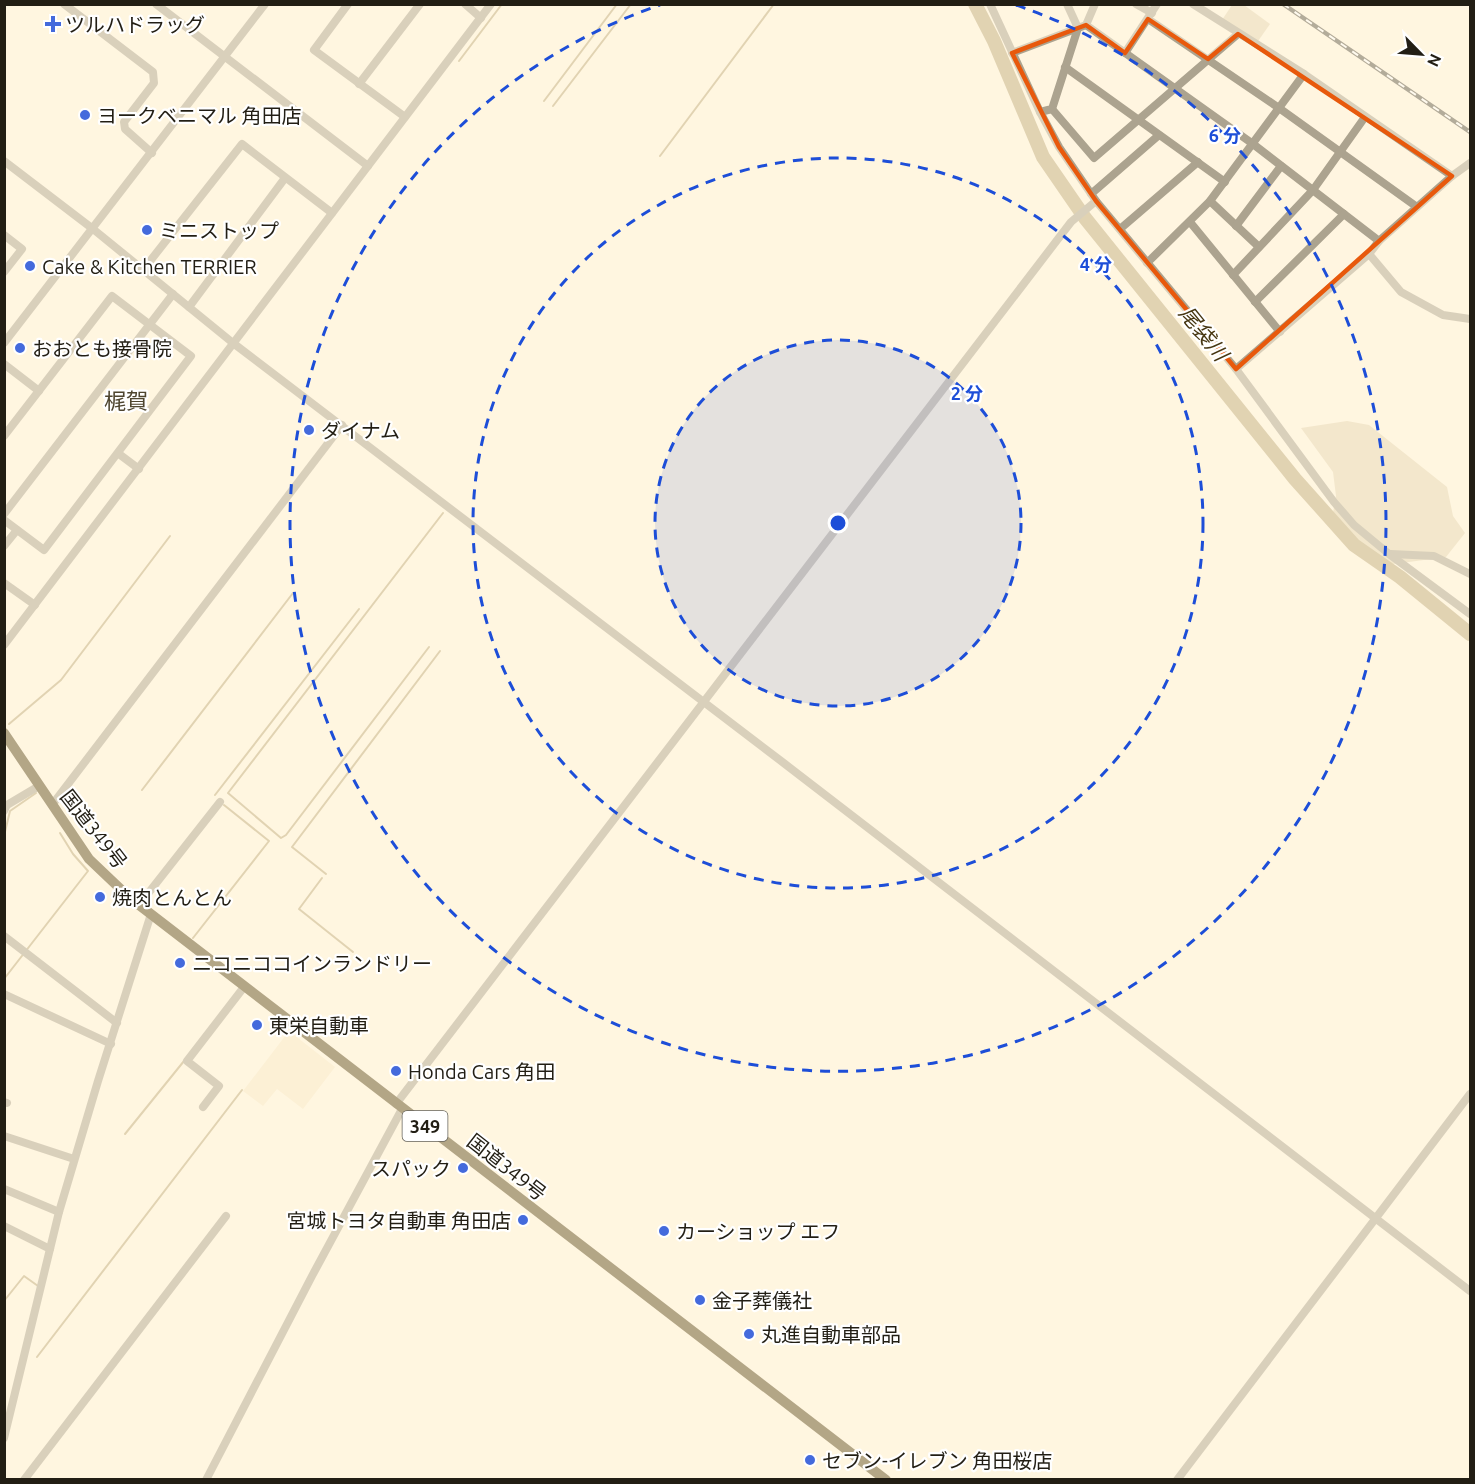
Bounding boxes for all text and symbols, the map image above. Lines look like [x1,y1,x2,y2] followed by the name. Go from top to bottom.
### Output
[65,13,205,36] place label: ツルハドラッグ
[46,17,60,31] marker: ツルハドラッグ
[1391,24,1451,84] north arrow
[1424,51,1445,70] text: N
[97,104,302,127] place label: ヨークベニマル 角田店
[78,108,92,122] marker: ヨークベニマル 角田店
[1209,125,1241,145] text: 6 分
[159,219,279,242] place label: ミニストップ
[140,223,154,237] marker: ミニストップ
[1080,254,1112,274] text: 4 分
[42,255,257,278] place label: Cake & Kitchen TERRIER
[23,259,37,273] marker: Cake & Kitchen TERRIER
[1175,301,1234,367] water label: 尾袋川
[32,337,172,360] place label: おおとも接骨院
[13,341,27,355] marker: おおとも接骨院
[951,383,983,403] text: 2 分
[104,388,148,413] district label: 梶賀
[321,419,400,442] place label: ダイナム
[302,423,316,437] marker: ダイナム
[828,513,848,533] centre of rings
[56,785,132,873] street label: 国道349号
[112,886,232,909] place label: 焼肉とんとん
[93,890,107,904] marker: 焼肉とんとん
[192,952,432,975] place label: ニコニココインランドリー
[173,956,187,970] marker: ニコニココインランドリー
[269,1014,369,1037] place label: 東栄自動車
[250,1018,264,1032] marker: 東栄自動車
[408,1060,555,1083] place label: Honda Cars 角田
[389,1064,403,1078] marker: Honda Cars 角田
[402,1111,448,1141] road number: 349
[463,1129,551,1205] street label: 国道349号
[371,1157,451,1180] place label: スパック
[456,1161,470,1175] marker: スパック
[286,1209,511,1232] place label: 宮城トヨタ自動車 角田店
[516,1213,530,1227] marker: 宮城トヨタ自動車 角田店
[676,1220,840,1243] place label: カーショップ エフ
[657,1224,671,1238] marker: カーショップ エフ
[712,1289,812,1312] place label: 金子葬儀社
[693,1293,707,1307] marker: 金子葬儀社
[761,1323,901,1346] place label: 丸進自動車部品
[742,1327,756,1341] marker: 丸進自動車部品
[822,1449,1052,1472] place label: セブン-イレブン 角田桜店
[803,1453,817,1467] marker: セブン-イレブン 角田桜店

